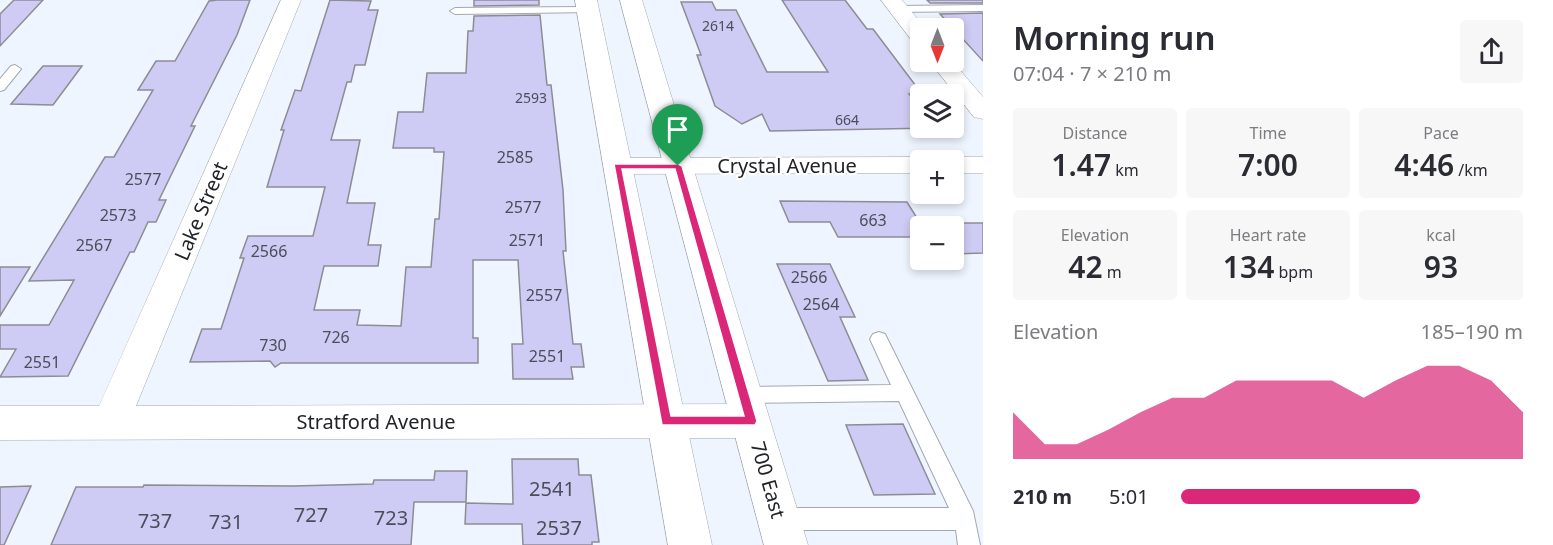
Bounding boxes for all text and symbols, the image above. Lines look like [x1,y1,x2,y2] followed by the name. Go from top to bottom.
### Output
[1013,15,1215,60] text: Morning run
[702,16,734,35] house number: 2614
[910,18,964,72] north arrow
[910,18,964,270] map controls
[1460,20,1523,83] button: share
[1013,60,1171,87] text: 07:04 · 7 × 210 m
[910,84,964,138] button: layers
[515,88,547,107] house number: 2593
[652,104,703,166] pin
[835,110,859,129] house number: 664
[661,113,694,146] icon: arrive
[1063,122,1127,144] text: Distance
[1249,122,1287,144] text: Time
[1423,122,1459,144] text: Pace
[1051,144,1111,185] text: 1.47
[1238,144,1298,185] text: 7:00
[1394,144,1454,185] text: 4:46
[497,146,533,168] house number: 2585
[910,150,964,204] button: +
[717,152,857,179] street label: Crystal Avenue
[168,157,233,264] street label: Lake Street
[1111,159,1139,181] text: km
[1454,159,1488,181] text: /km
[125,168,161,190] house number: 2577
[505,196,541,218] house number: 2577
[100,204,136,226] house number: 2573
[859,209,887,231] house number: 663
[910,216,964,270] button: −
[1061,224,1129,246] text: Elevation
[1230,224,1306,246] text: Heart rate
[1426,224,1456,246] text: kcal
[509,229,545,251] house number: 2571
[76,234,112,256] house number: 2567
[251,240,287,262] house number: 2566
[1068,246,1103,287] text: 42
[1223,246,1274,287] text: 134
[1424,246,1458,287] text: 93
[1103,261,1122,283] text: m
[1274,261,1313,283] text: bpm
[791,266,827,288] house number: 2566
[526,284,562,306] house number: 2557
[803,293,839,315] house number: 2564
[1013,318,1098,345] text: Elevation
[1420,318,1523,345] text: 185–190 m
[322,326,350,348] house number: 726
[259,334,287,356] house number: 730
[529,345,565,367] house number: 2551
[24,351,60,373] house number: 2551
[296,408,456,435] street label: Stratford Avenue
[745,438,792,521] street label: 700 East
[529,475,575,502] house number: 2541
[1013,483,1072,510] text: 210 m
[1109,483,1149,510] text: 5:01
[294,501,328,528] house number: 727
[374,504,408,531] house number: 723
[138,507,172,534] house number: 737
[209,508,243,535] house number: 731
[536,514,582,541] house number: 2537

